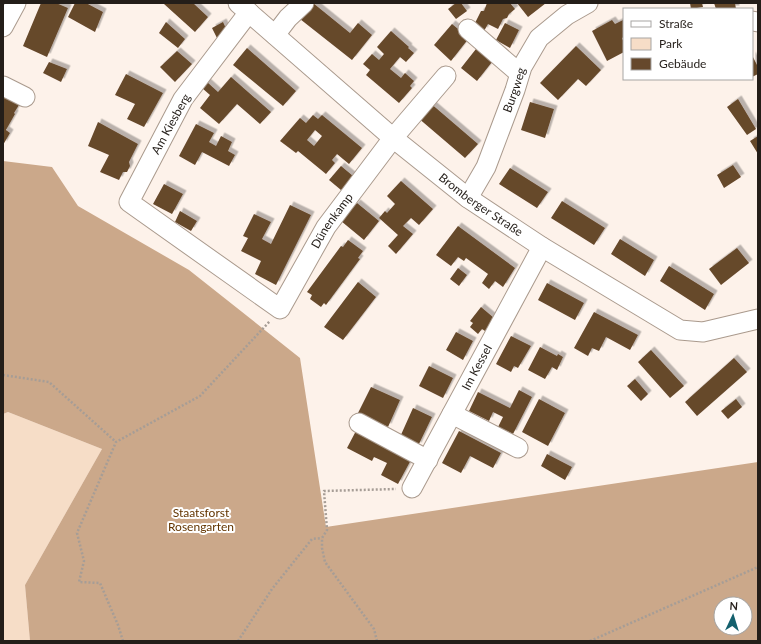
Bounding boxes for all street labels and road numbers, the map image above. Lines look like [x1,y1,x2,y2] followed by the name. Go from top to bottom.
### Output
[499,65,528,114] street label: Burgweg
[148,91,193,157] street label: Am Kiesberg
[436,170,526,239] street label: Bromberger Straße
[307,190,356,251] street label: Dünenkamp
[458,342,495,393] street label: Im Kessel

